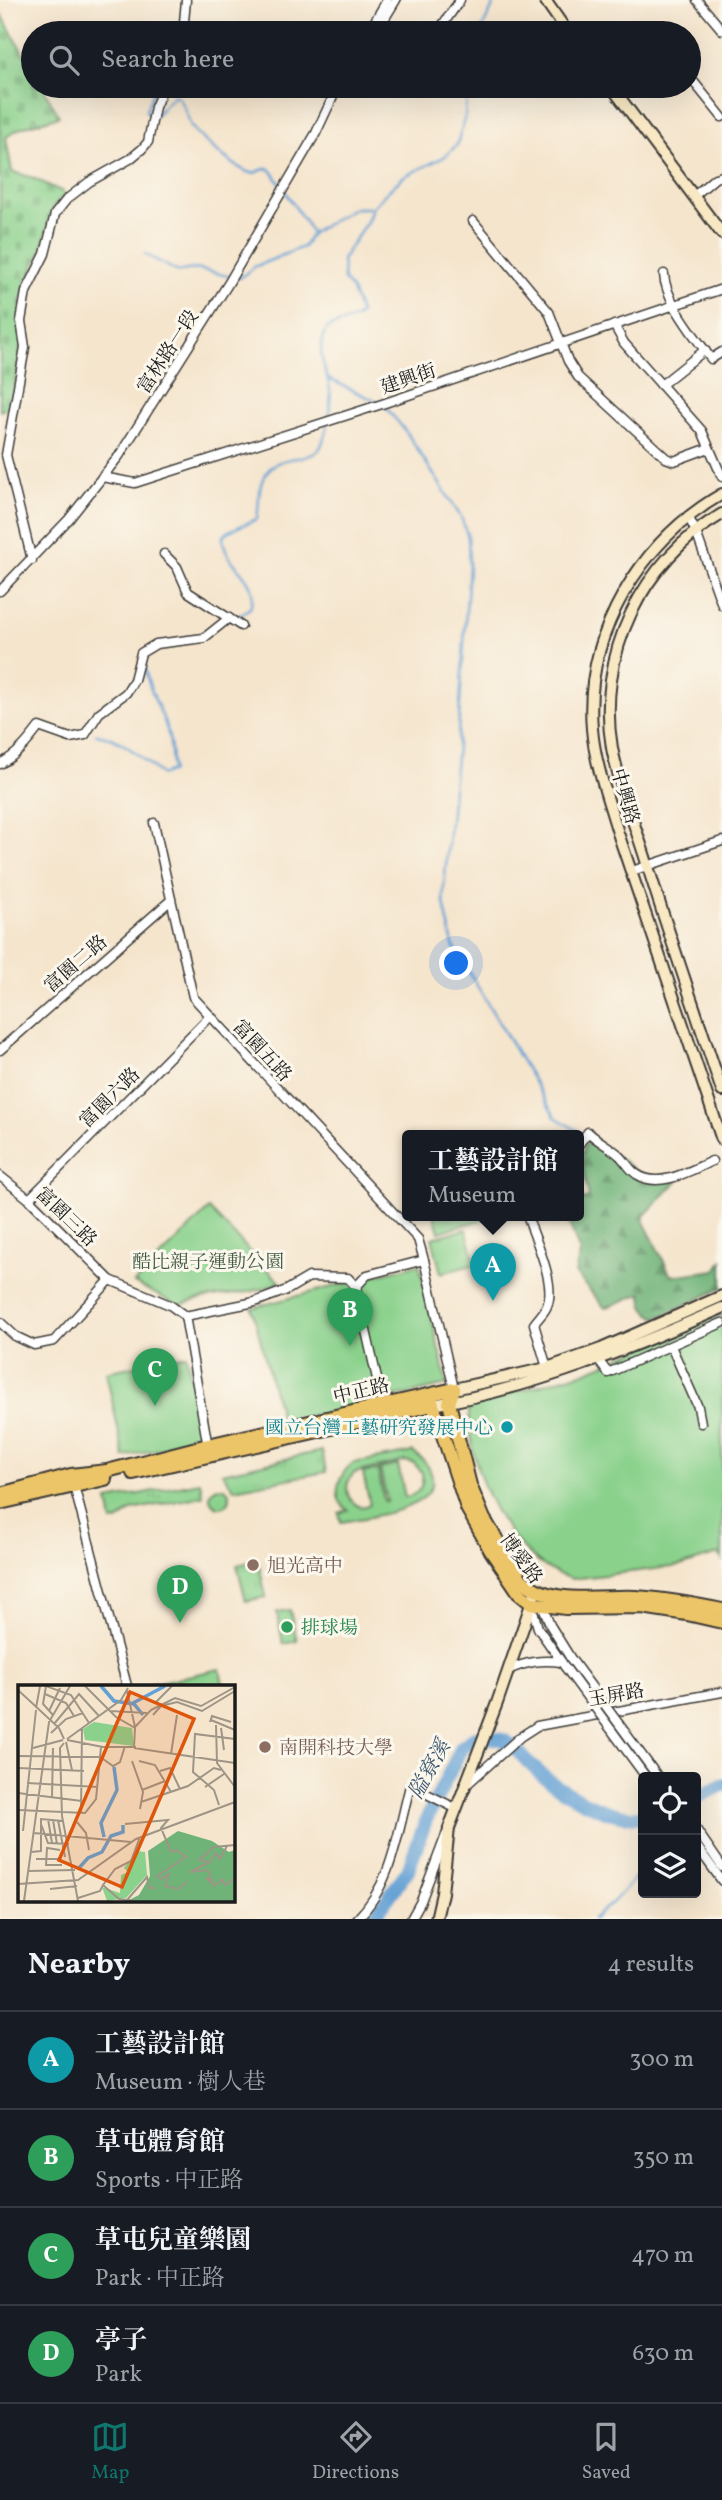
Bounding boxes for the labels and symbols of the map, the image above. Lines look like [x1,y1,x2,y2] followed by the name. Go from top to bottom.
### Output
[132,305,205,399] street label: 富林路一段
[377,358,440,401] street label: 建興街
[604,766,644,828] street label: 中興路
[39,930,114,999] street label: 富園二路
[439,946,473,980] your location
[226,1015,297,1088] street label: 富園五路
[74,1062,146,1134] street label: 富園六路
[29,1182,102,1253] street label: 富園三路
[470,1243,516,1301] pin: A
[132,1250,284,1276] park label: 酷比親子運動公園
[327,1288,373,1346] pin: B
[132,1348,178,1406] pin: C
[331,1373,392,1411] street label: 中正路
[265,1416,493,1442] place label: 國立台灣工藝研究發展中心
[499,1419,515,1435] marker: 國立台灣工藝研究發展中心
[493,1528,548,1590] street label: 博愛路
[267,1554,343,1580] place label: 旭光高中
[245,1557,261,1573] marker: 旭光高中
[157,1565,203,1623] pin: D
[301,1616,358,1642] place label: 排球場
[279,1619,295,1635] marker: 排球場
[586,1678,647,1714] street label: 玉屏路
[18,1685,234,1902] inset map
[402,1733,459,1804] water label: 隘寮溪
[279,1736,393,1762] place label: 南開科技大學
[257,1739,273,1755] marker: 南開科技大學

